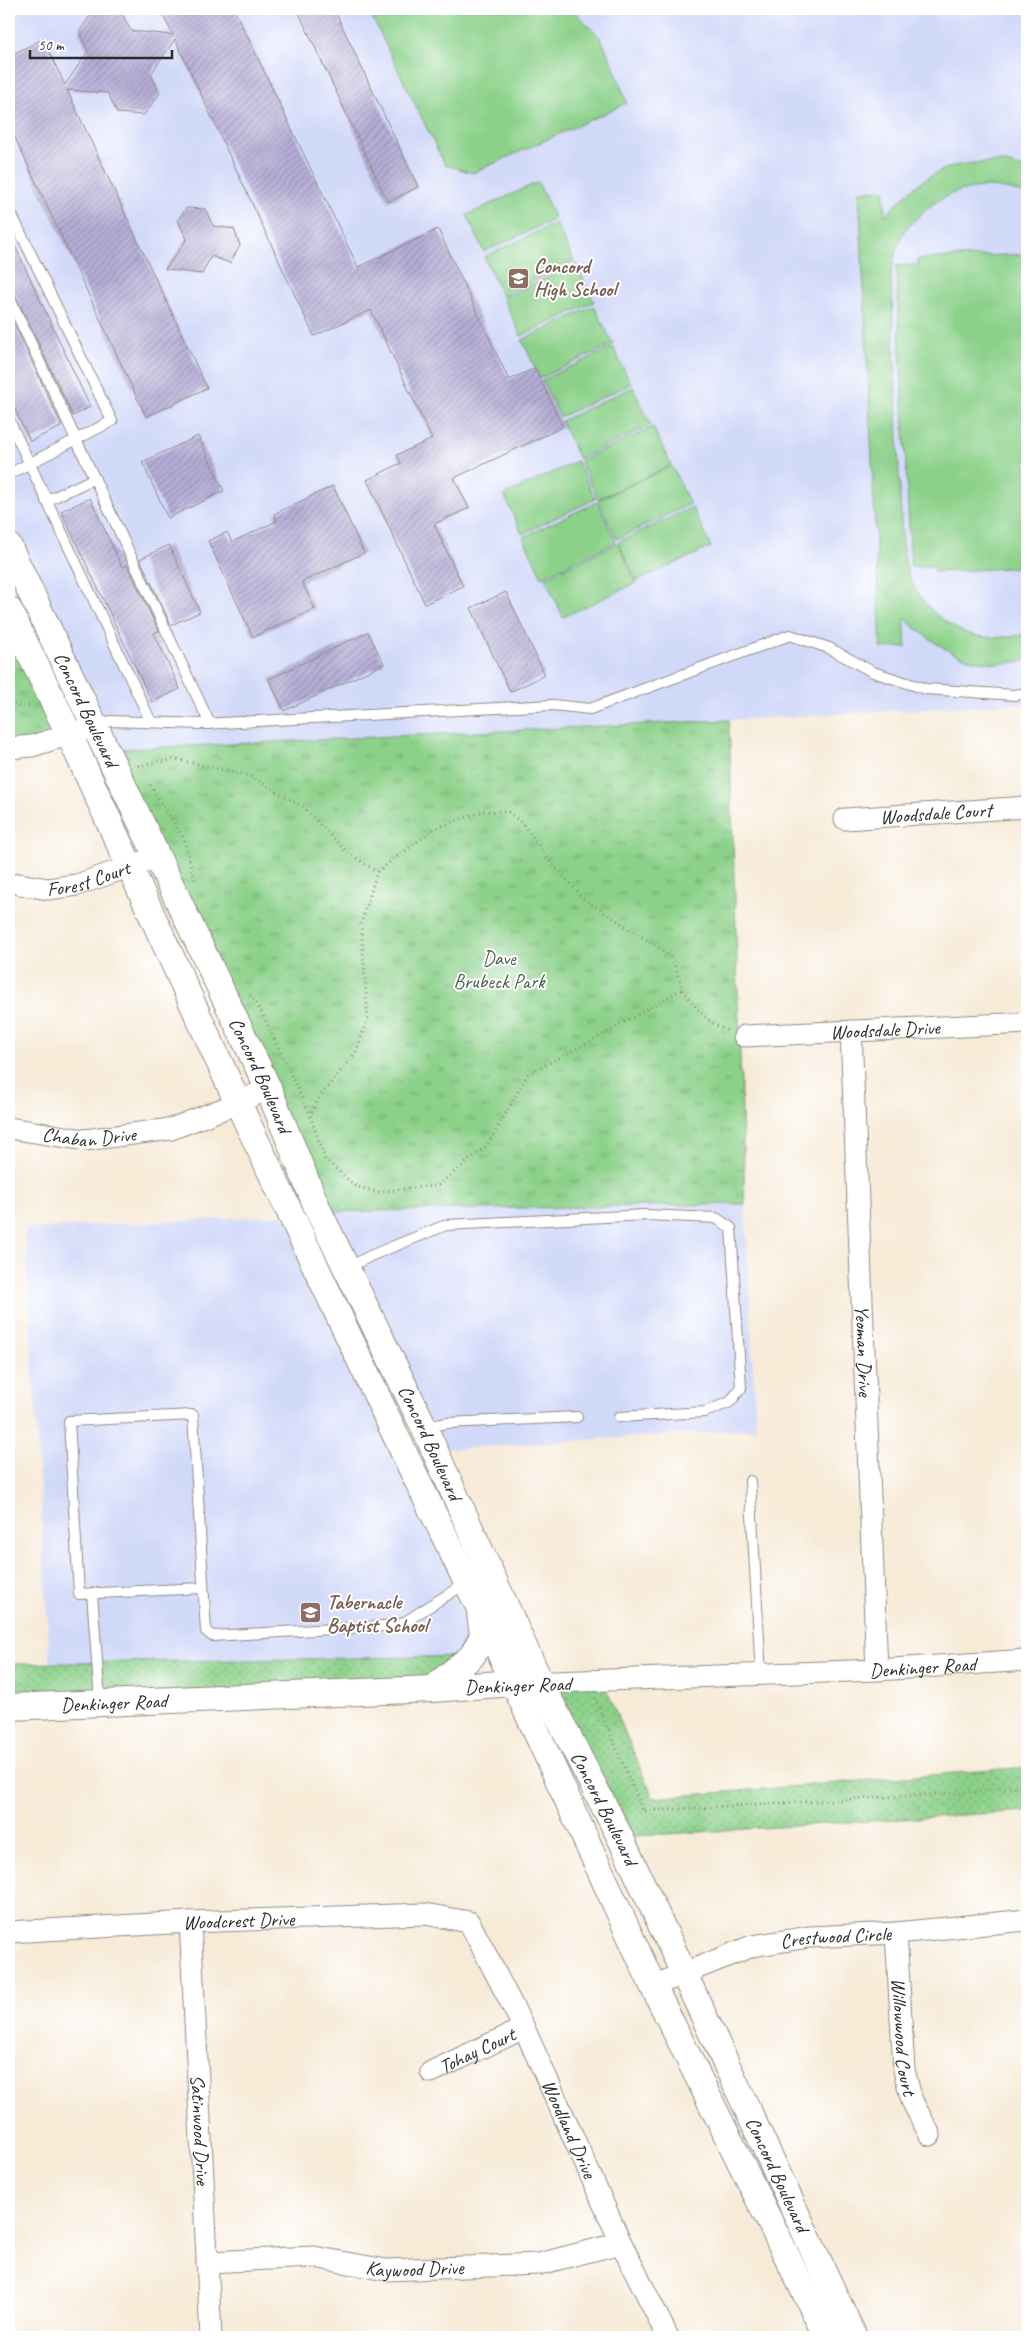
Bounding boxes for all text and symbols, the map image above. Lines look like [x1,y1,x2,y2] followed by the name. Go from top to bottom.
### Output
[30,28,172,60] scale bar
[38,36,65,55] text: 50 m
[534,254,619,302] place label: Concord High School
[506,266,530,290] school or university icon: Concord High School
[48,648,126,774] street label: Concord Boulevard
[879,797,996,830] street label: Woodsdale Court
[45,855,135,902] street label: Forest Court
[454,946,546,994] park label: Dave Brubeck Park
[223,1013,298,1140] street label: Concord Boulevard
[830,1015,942,1045] street label: Woodsdale Drive
[41,1121,139,1153] street label: Chaban Drive
[849,1305,878,1398] street label: Yeoman Drive
[392,1381,469,1507] street label: Concord Boulevard
[327,1590,432,1638] place label: Tabernacle Baptist School
[299,1601,323,1625] school or university icon: Tabernacle Baptist School
[869,1651,980,1683] street label: Denkinger Road
[464,1671,575,1700] street label: Denkinger Road
[60,1688,171,1718] street label: Denkinger Road
[565,1747,645,1872] street label: Concord Boulevard
[183,1906,296,1935] street label: Woodcrest Drive
[778,1921,893,1954] street label: Crestwood Circle
[886,1977,923,2100] street label: Willowwood Court
[435,2021,522,2079] street label: Tohay Court
[185,2074,215,2187] street label: Satinwood Drive
[536,2076,603,2183] street label: Woodland Drive
[740,2113,816,2239] street label: Concord Boulevard
[364,2255,465,2283] street label: Kaywood Drive

